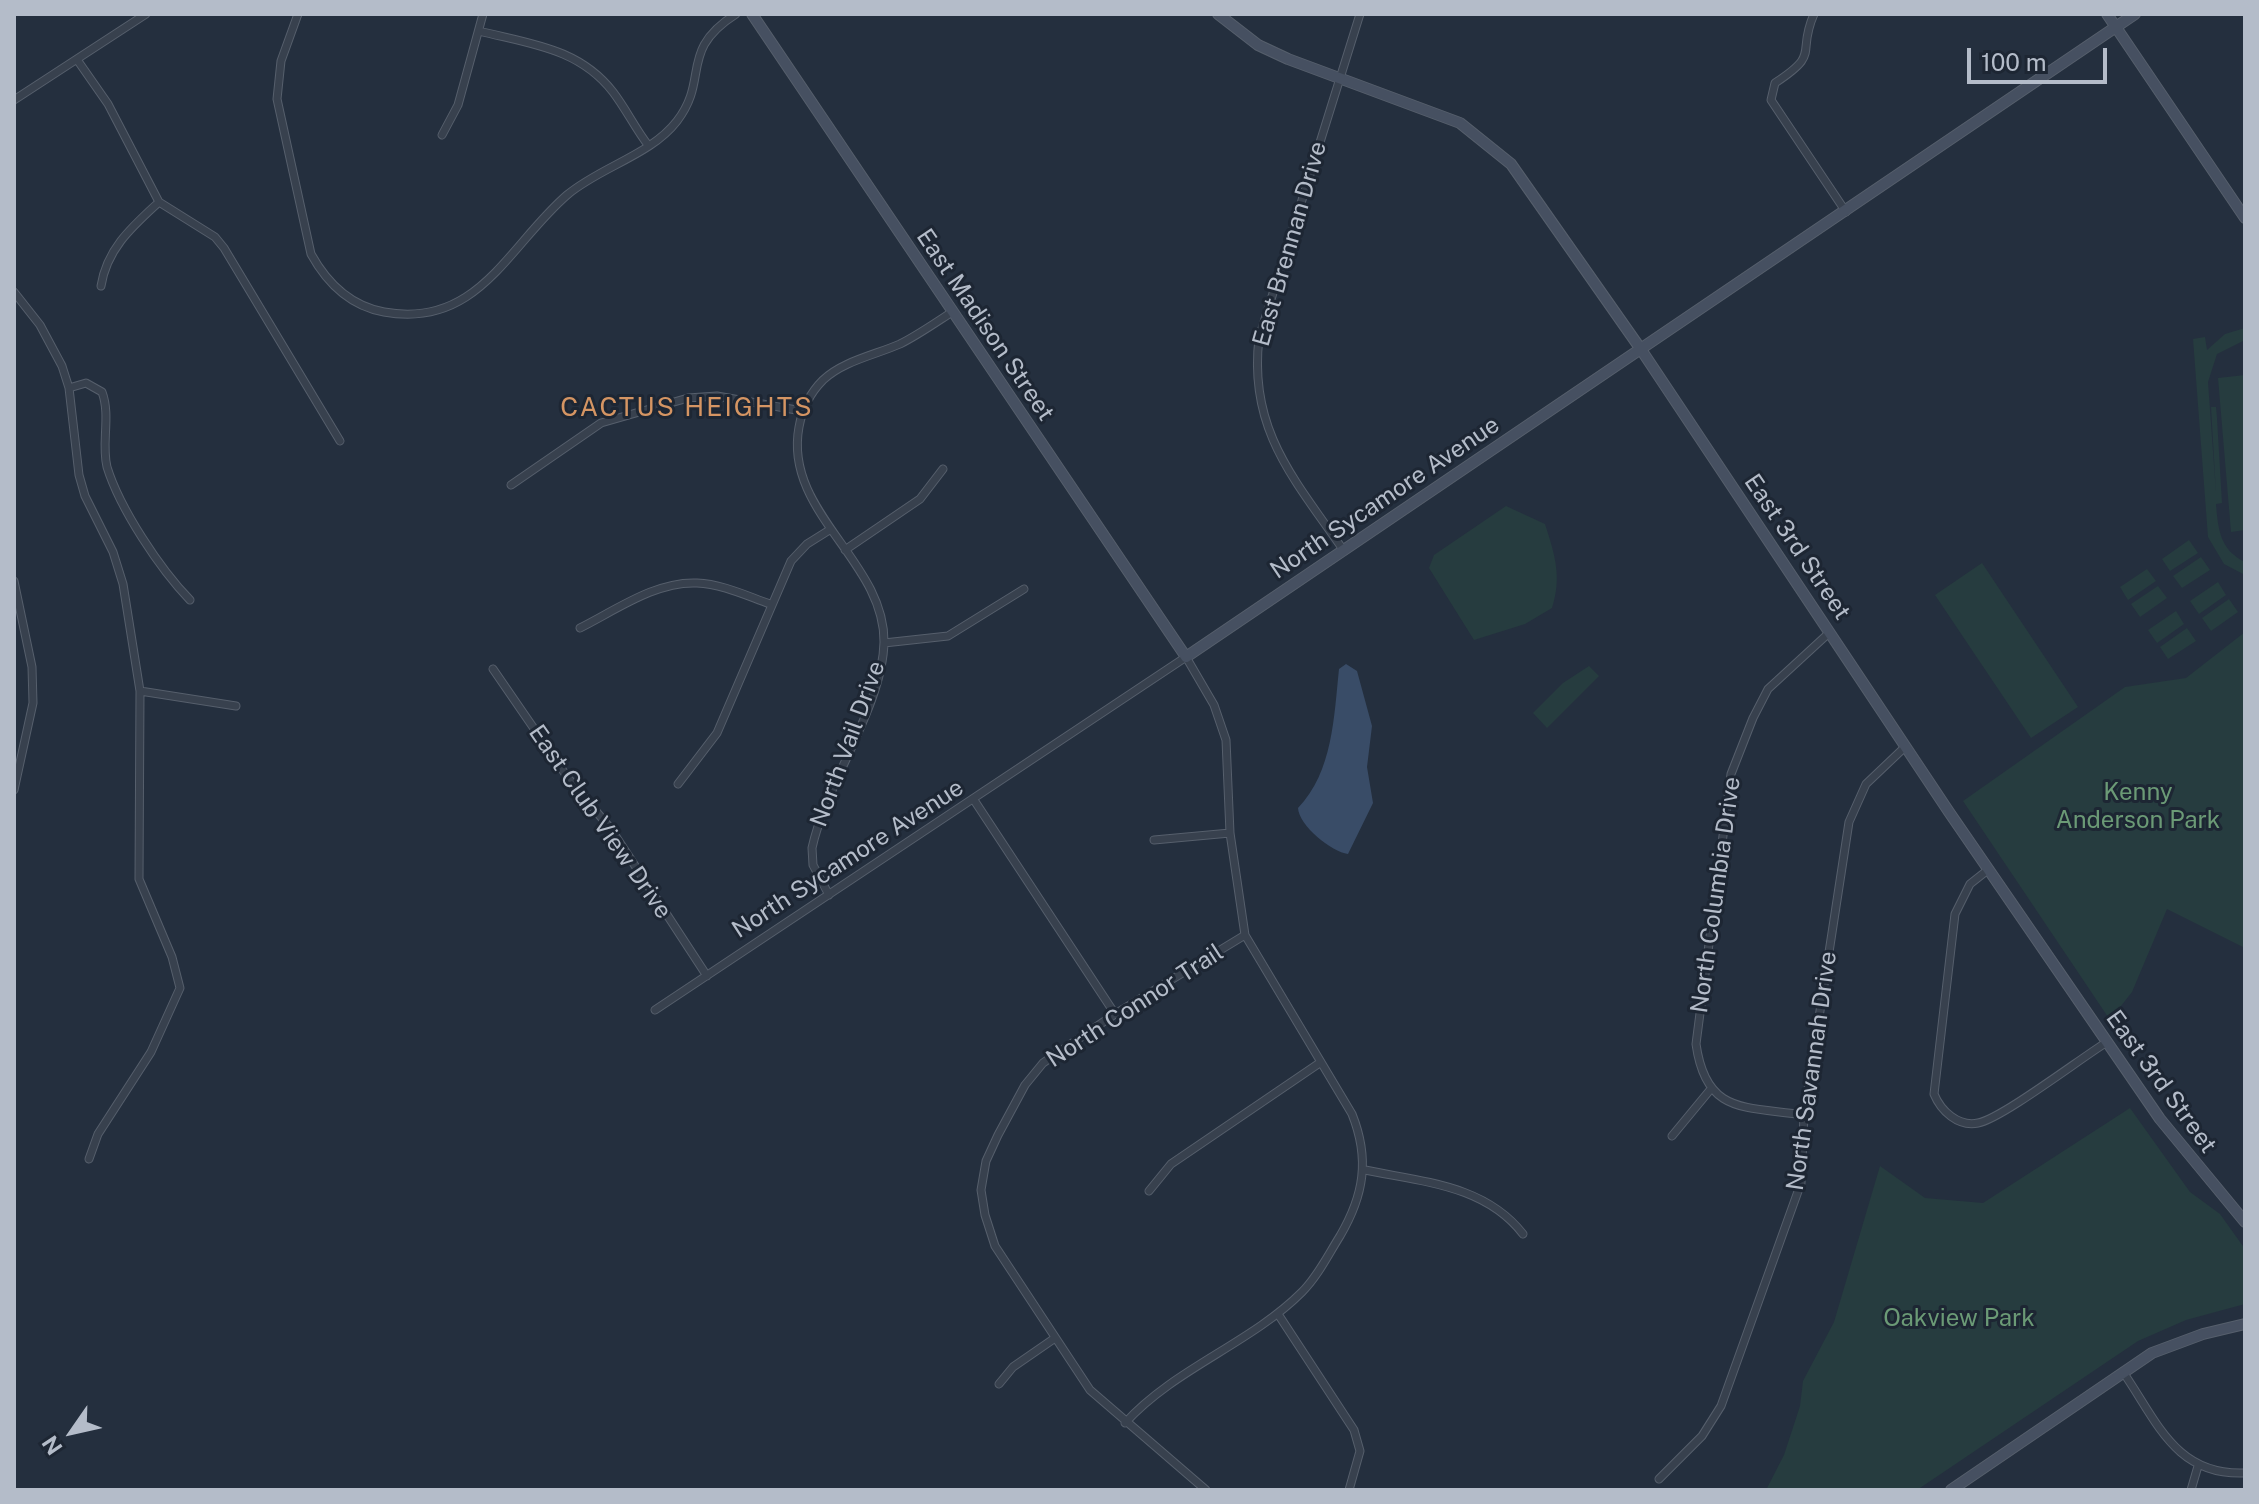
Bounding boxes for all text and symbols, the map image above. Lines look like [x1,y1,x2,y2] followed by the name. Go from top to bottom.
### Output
[1971,32,2111,82] scale bar
[1981,48,2047,76] text: 100 m
[1247,138,1333,350] street label: East Brennan Drive
[910,224,1060,426] street label: East Madison Street
[560,392,814,424] district label: CACTUS HEIGHTS
[1265,411,1505,585] street label: North Sycamore Avenue
[1738,469,1856,625] street label: East 3rd Street
[805,657,891,831] street label: North Vail Drive
[522,720,678,924] street label: East Club View Drive
[727,773,969,945] street label: North Sycamore Avenue
[1685,775,1747,1015] street label: North Columbia Drive
[2056,779,2220,835] park label: Kenny Anderson Park
[1041,938,1229,1074] street label: North Connor Trail
[1781,949,1843,1193] street label: North Savannah Drive
[2100,1005,2222,1159] street label: East 3rd Street
[1883,1305,2035,1333] park label: Oakview Park
[32,1392,112,1472] north arrow
[37,1431,68,1460] text: N

